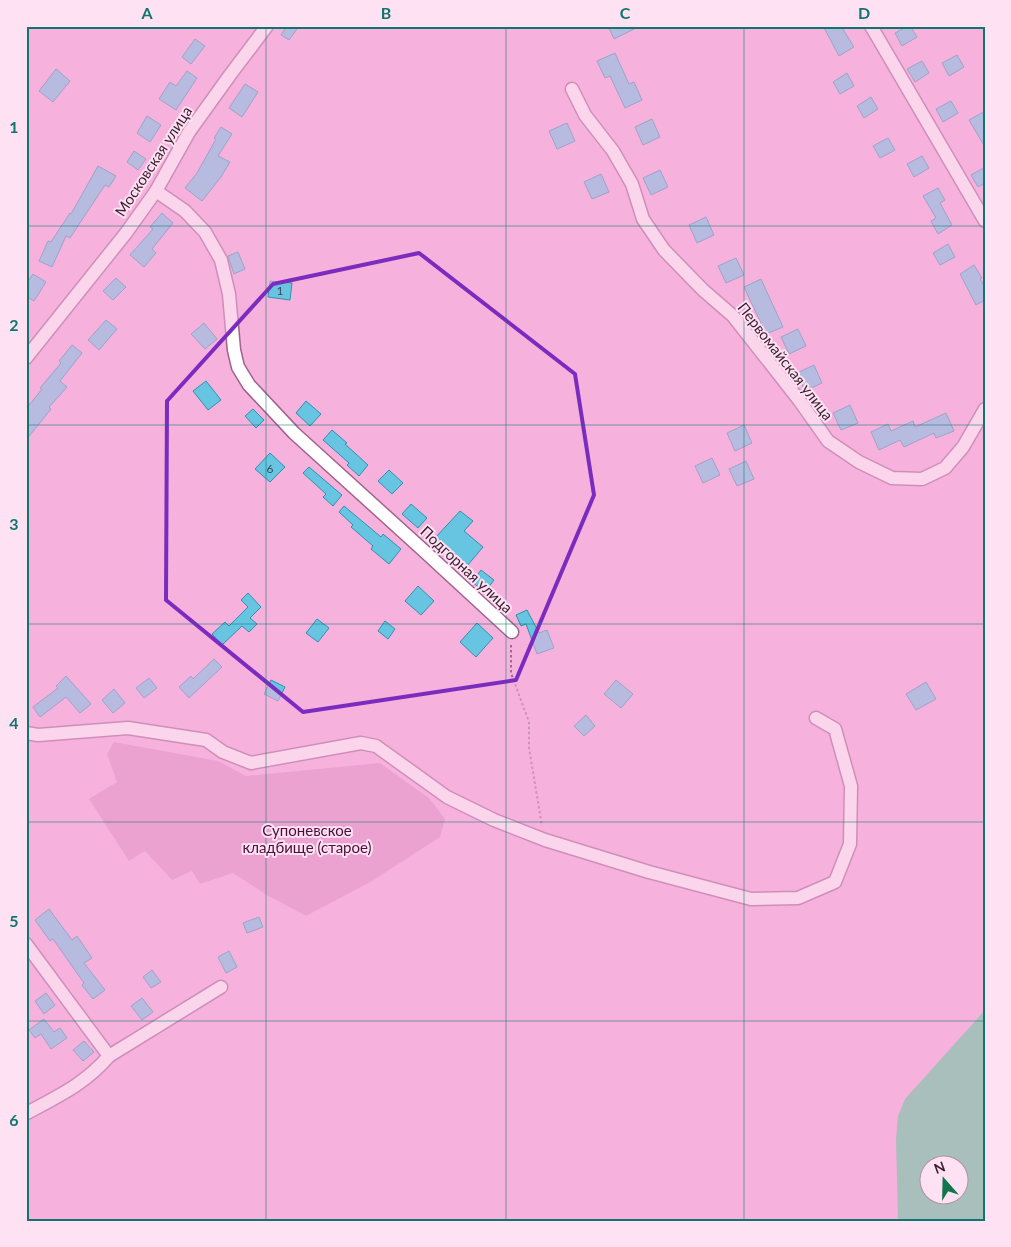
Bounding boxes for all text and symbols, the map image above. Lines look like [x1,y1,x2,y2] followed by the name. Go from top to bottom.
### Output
[140,3,153,22] text: A
[381,3,391,22] text: B
[620,3,631,22] text: C
[858,3,870,22] text: D
[111,103,195,219] street label: Московская улица
[9,117,19,136] text: 1
[277,283,284,298] house number: 1
[734,299,838,423] street label: Первомайская улица
[9,315,19,334] text: 2
[267,461,274,476] house number: 6
[9,514,19,533] text: 3
[417,522,517,616] street label: Подгорная улица
[9,713,19,732] text: 4
[242,821,372,856] park label: Супоневское кладбище (старое)
[9,911,19,930] text: 5
[9,1110,19,1129] text: 6
[918,1154,968,1204] north arrow
[931,1157,947,1177] text: N

